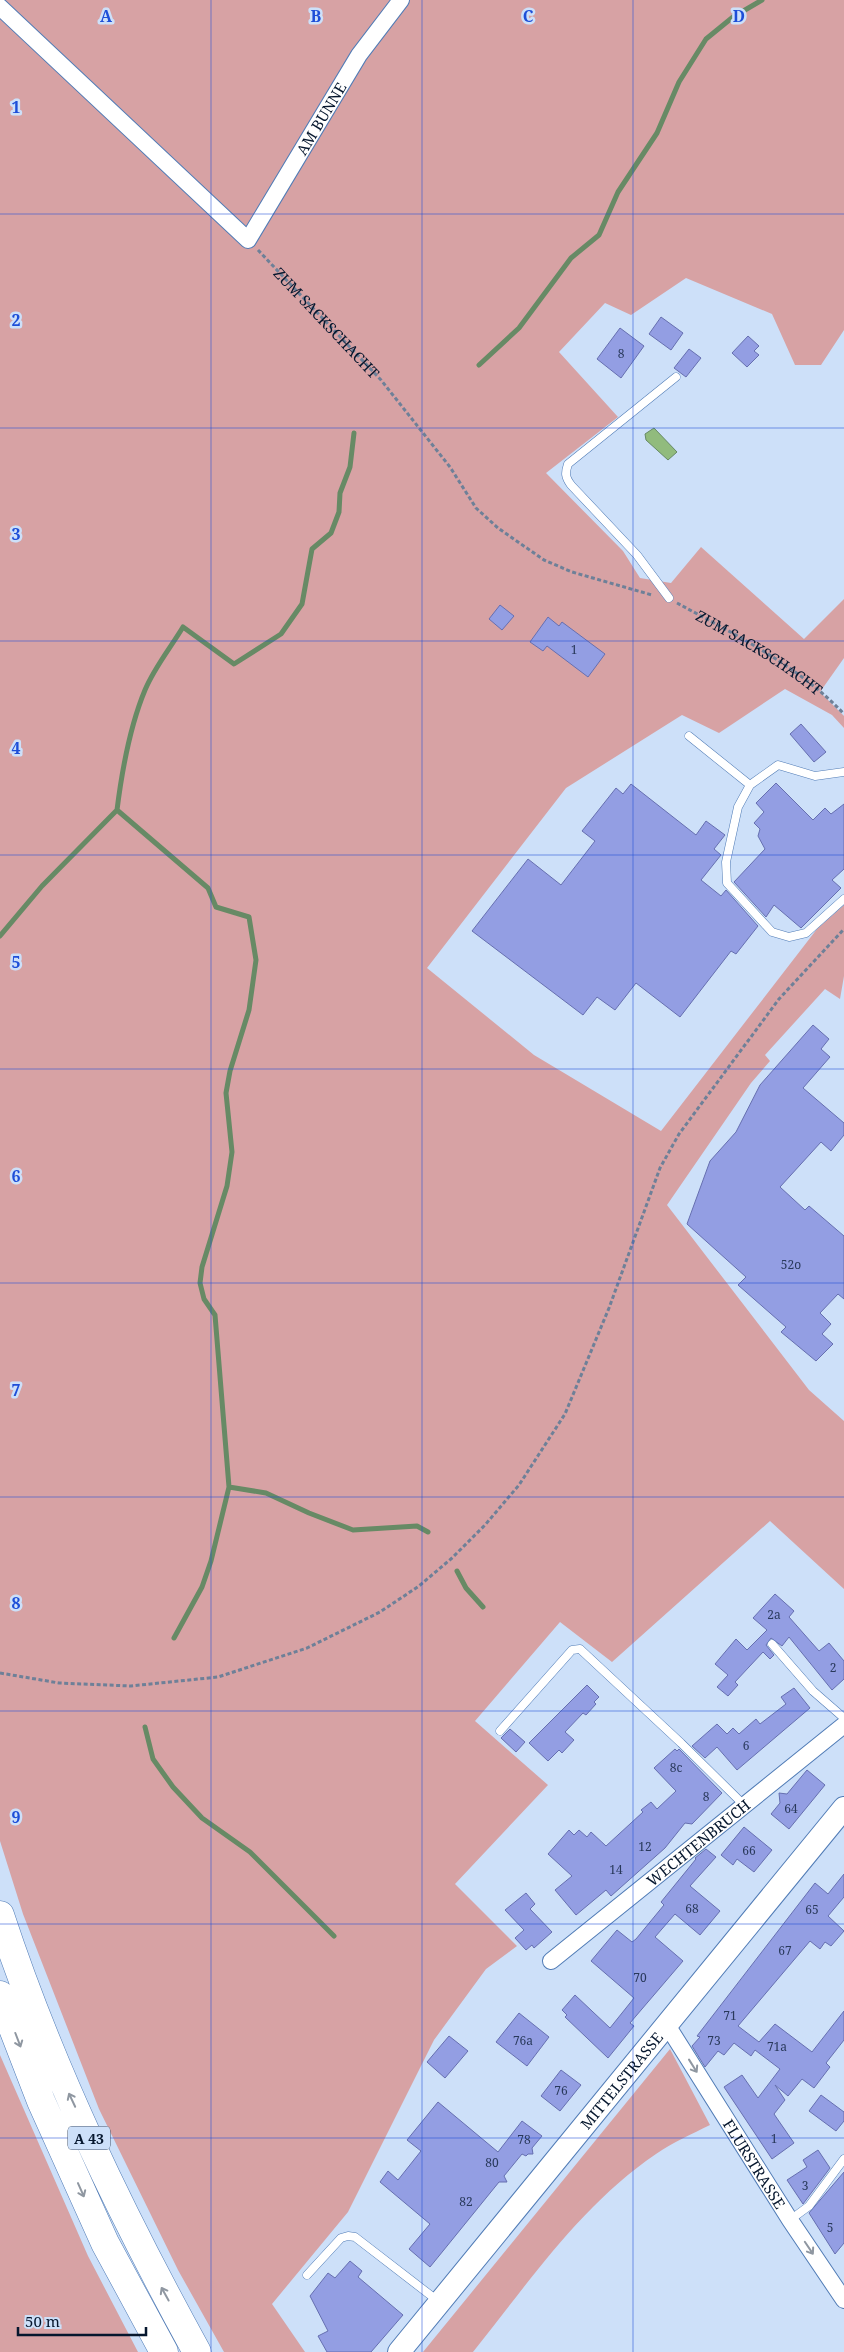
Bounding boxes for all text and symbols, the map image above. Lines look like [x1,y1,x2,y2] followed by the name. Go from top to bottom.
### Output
[100,5,113,27] text: A
[311,5,322,27] text: B
[523,5,534,27] text: C
[733,5,745,27] text: D
[291,78,350,159] street label: AM BUNNE
[11,96,21,118] text: 1
[269,263,384,382] street label: ZUM SACKSCHACHT
[11,309,21,331] text: 2
[618,345,625,362] house number: 8
[11,523,21,545] text: 3
[693,605,827,699] street label: ZUM SACKSCHACHT
[571,641,577,658] house number: 1
[11,737,21,759] text: 4
[11,951,21,973] text: 5
[11,1165,21,1187] text: 6
[781,1256,801,1273] house number: 52o
[11,1379,21,1401] text: 7
[11,1592,21,1614] text: 8
[767,1606,781,1623] house number: 2a
[830,1659,836,1676] house number: 2
[743,1737,750,1754] house number: 6
[670,1759,682,1776] house number: 8c
[703,1788,710,1805] house number: 8
[642,1795,754,1890] street label: WECHTENBRUCH
[784,1800,798,1817] house number: 64
[11,1806,21,1828] text: 9
[638,1838,652,1855] house number: 12
[742,1842,756,1859] house number: 66
[609,1861,623,1878] house number: 14
[685,1900,699,1917] house number: 68
[805,1901,819,1918] house number: 65
[778,1942,792,1959] house number: 67
[633,1969,647,1986] house number: 70
[723,2007,737,2024] house number: 71
[576,2028,667,2133] street label: MITTELSTRASSE
[14,2032,23,2047] one-way arrow
[513,2032,533,2049] house number: 76a
[707,2032,721,2049] house number: 73
[767,2038,787,2055] house number: 71a
[689,2059,699,2073] one-way arrow
[554,2082,568,2099] house number: 76
[67,2093,76,2108] one-way arrow
[719,2115,790,2212] street label: FLURSTRASSE
[68,2126,110,2150] road number: A 43
[771,2130,777,2147] house number: 1
[517,2131,531,2148] house number: 78
[485,2154,499,2171] house number: 80
[802,2177,809,2194] house number: 3
[77,2182,87,2197] one-way arrow
[459,2193,473,2210] house number: 82
[827,2219,833,2236] house number: 5
[804,2240,814,2254] one-way arrow
[160,2286,170,2301] one-way arrow
[18,2304,145,2336] scale bar
[25,2311,60,2331] text: 50 m

